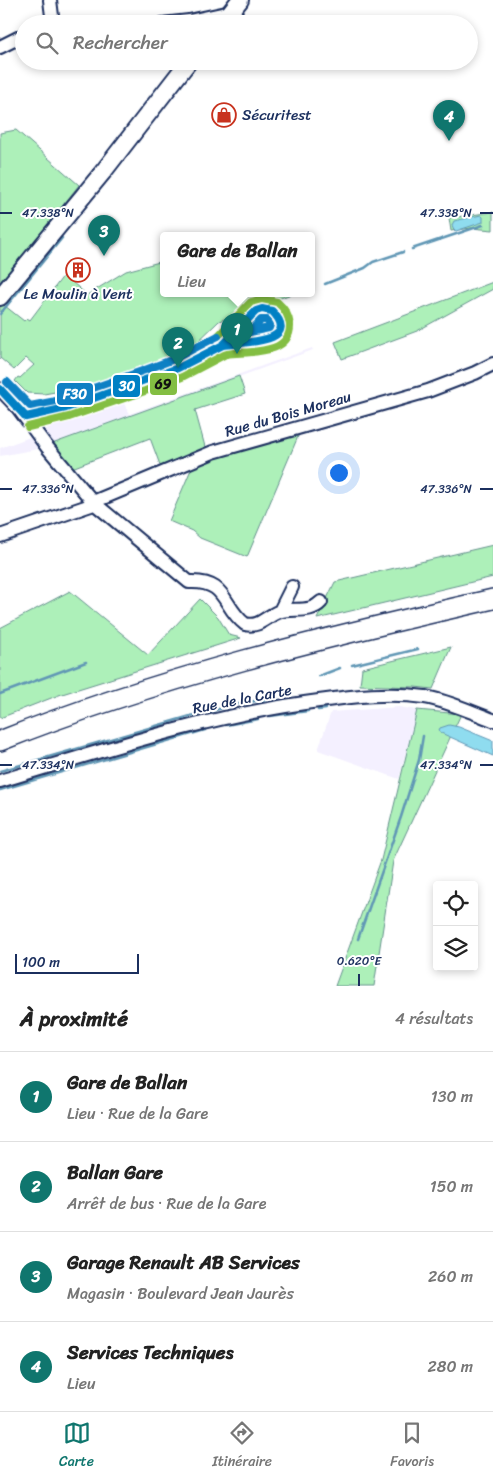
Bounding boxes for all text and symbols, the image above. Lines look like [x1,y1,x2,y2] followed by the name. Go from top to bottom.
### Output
[15,15,478,70] search box
[73,26,168,59] text: Rechercher
[33,29,61,57] icon: search
[433,100,465,141] pin: 4
[211,102,237,128] shop icon: Sécuritest
[242,102,312,128] place label: Sécuritest
[22,202,75,224] text: 47.338°N
[420,202,473,224] text: 47.338°N
[88,215,120,256] pin: 3
[160,232,315,297] popup
[177,234,298,267] text: Gare de Ballan
[65,257,91,283] building icon: Le Moulin à Vent
[177,267,206,296] text: Lieu
[24,281,133,307] place label: Le Moulin à Vent
[221,313,253,354] pin: 1
[162,327,194,368] pin: 2
[149,372,178,396] line badge: 69
[154,372,172,397] text: 69
[112,374,141,398] line badge: 30
[118,374,135,399] text: 30
[56,382,94,406] line badge: F30
[62,382,87,407] text: F30
[222,384,354,444] street label: Rue du Bois Moreau
[326,460,352,486] your location
[22,478,74,500] text: 47.336°N
[420,478,472,500] text: 47.336°N
[190,677,294,721] street label: Rue de la Carte
[22,754,75,776] text: 47.334°N
[420,754,473,776] text: 47.334°N
[433,881,478,971] map controls
[433,881,478,926] button: locate
[433,926,478,971] button: layers
[22,950,60,975] text: 100 m
[337,950,382,972] text: 0.620°E
[15,951,139,974] scale bar
[20,1000,128,1038] text: À proximité
[395,1004,473,1033] text: 4 résultats
[67,1066,187,1099] text: Gare de Ballan
[33,1082,39,1111] text: 1
[431,1082,473,1111] text: 130 m
[67,1099,208,1128] text: Lieu · Rue de la Gare
[67,1156,163,1189] text: Ballan Gare
[31,1172,41,1201] text: 2
[430,1172,473,1201] text: 150 m
[67,1189,267,1218] text: Arrêt de bus · Rue de la Gare
[67,1246,300,1279] text: Garage Renault AB Services
[32,1262,40,1291] text: 3
[428,1262,473,1291] text: 260 m
[67,1279,294,1308] text: Magasin · Boulevard Jean Jaurès
[67,1336,233,1369] text: Services Techniques
[31,1352,41,1381] text: 4
[428,1352,473,1381] text: 280 m
[67,1369,96,1398] text: Lieu
[59,1419,94,1474] tab: Carte
[212,1419,272,1474] tab: Itinéraire
[390,1419,434,1474] tab: Favoris

